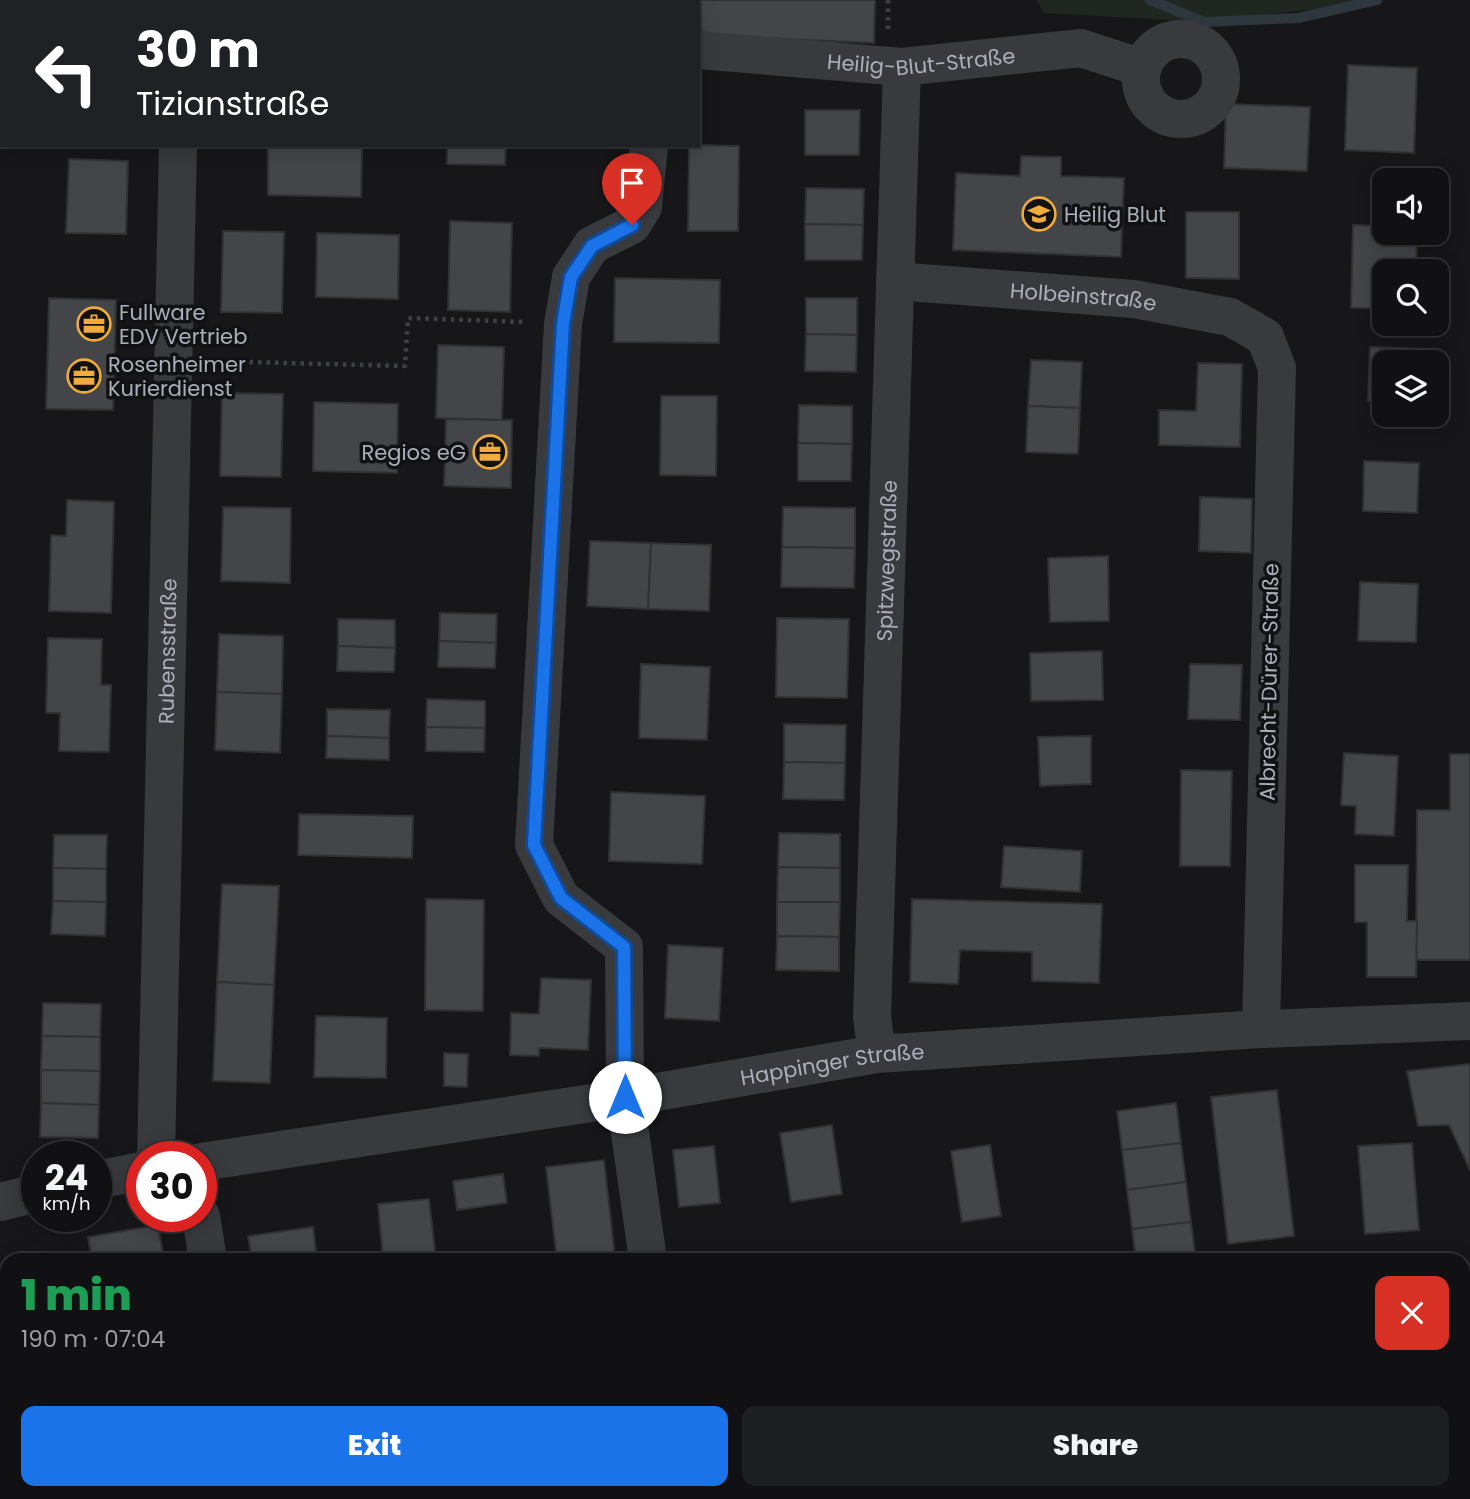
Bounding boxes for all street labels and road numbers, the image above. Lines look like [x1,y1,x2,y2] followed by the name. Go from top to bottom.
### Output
[826,41,1017,82] street label: Heilig-Blut-Straße
[1009,275,1159,317] street label: Holbeinstraße
[869,479,903,642] street label: Spitzwegstraße
[1252,563,1286,801] street label: Albrecht-Dürer-Straße
[151,578,183,724] street label: Rubensstraße
[738,1036,925,1092] street label: Happinger Straße

